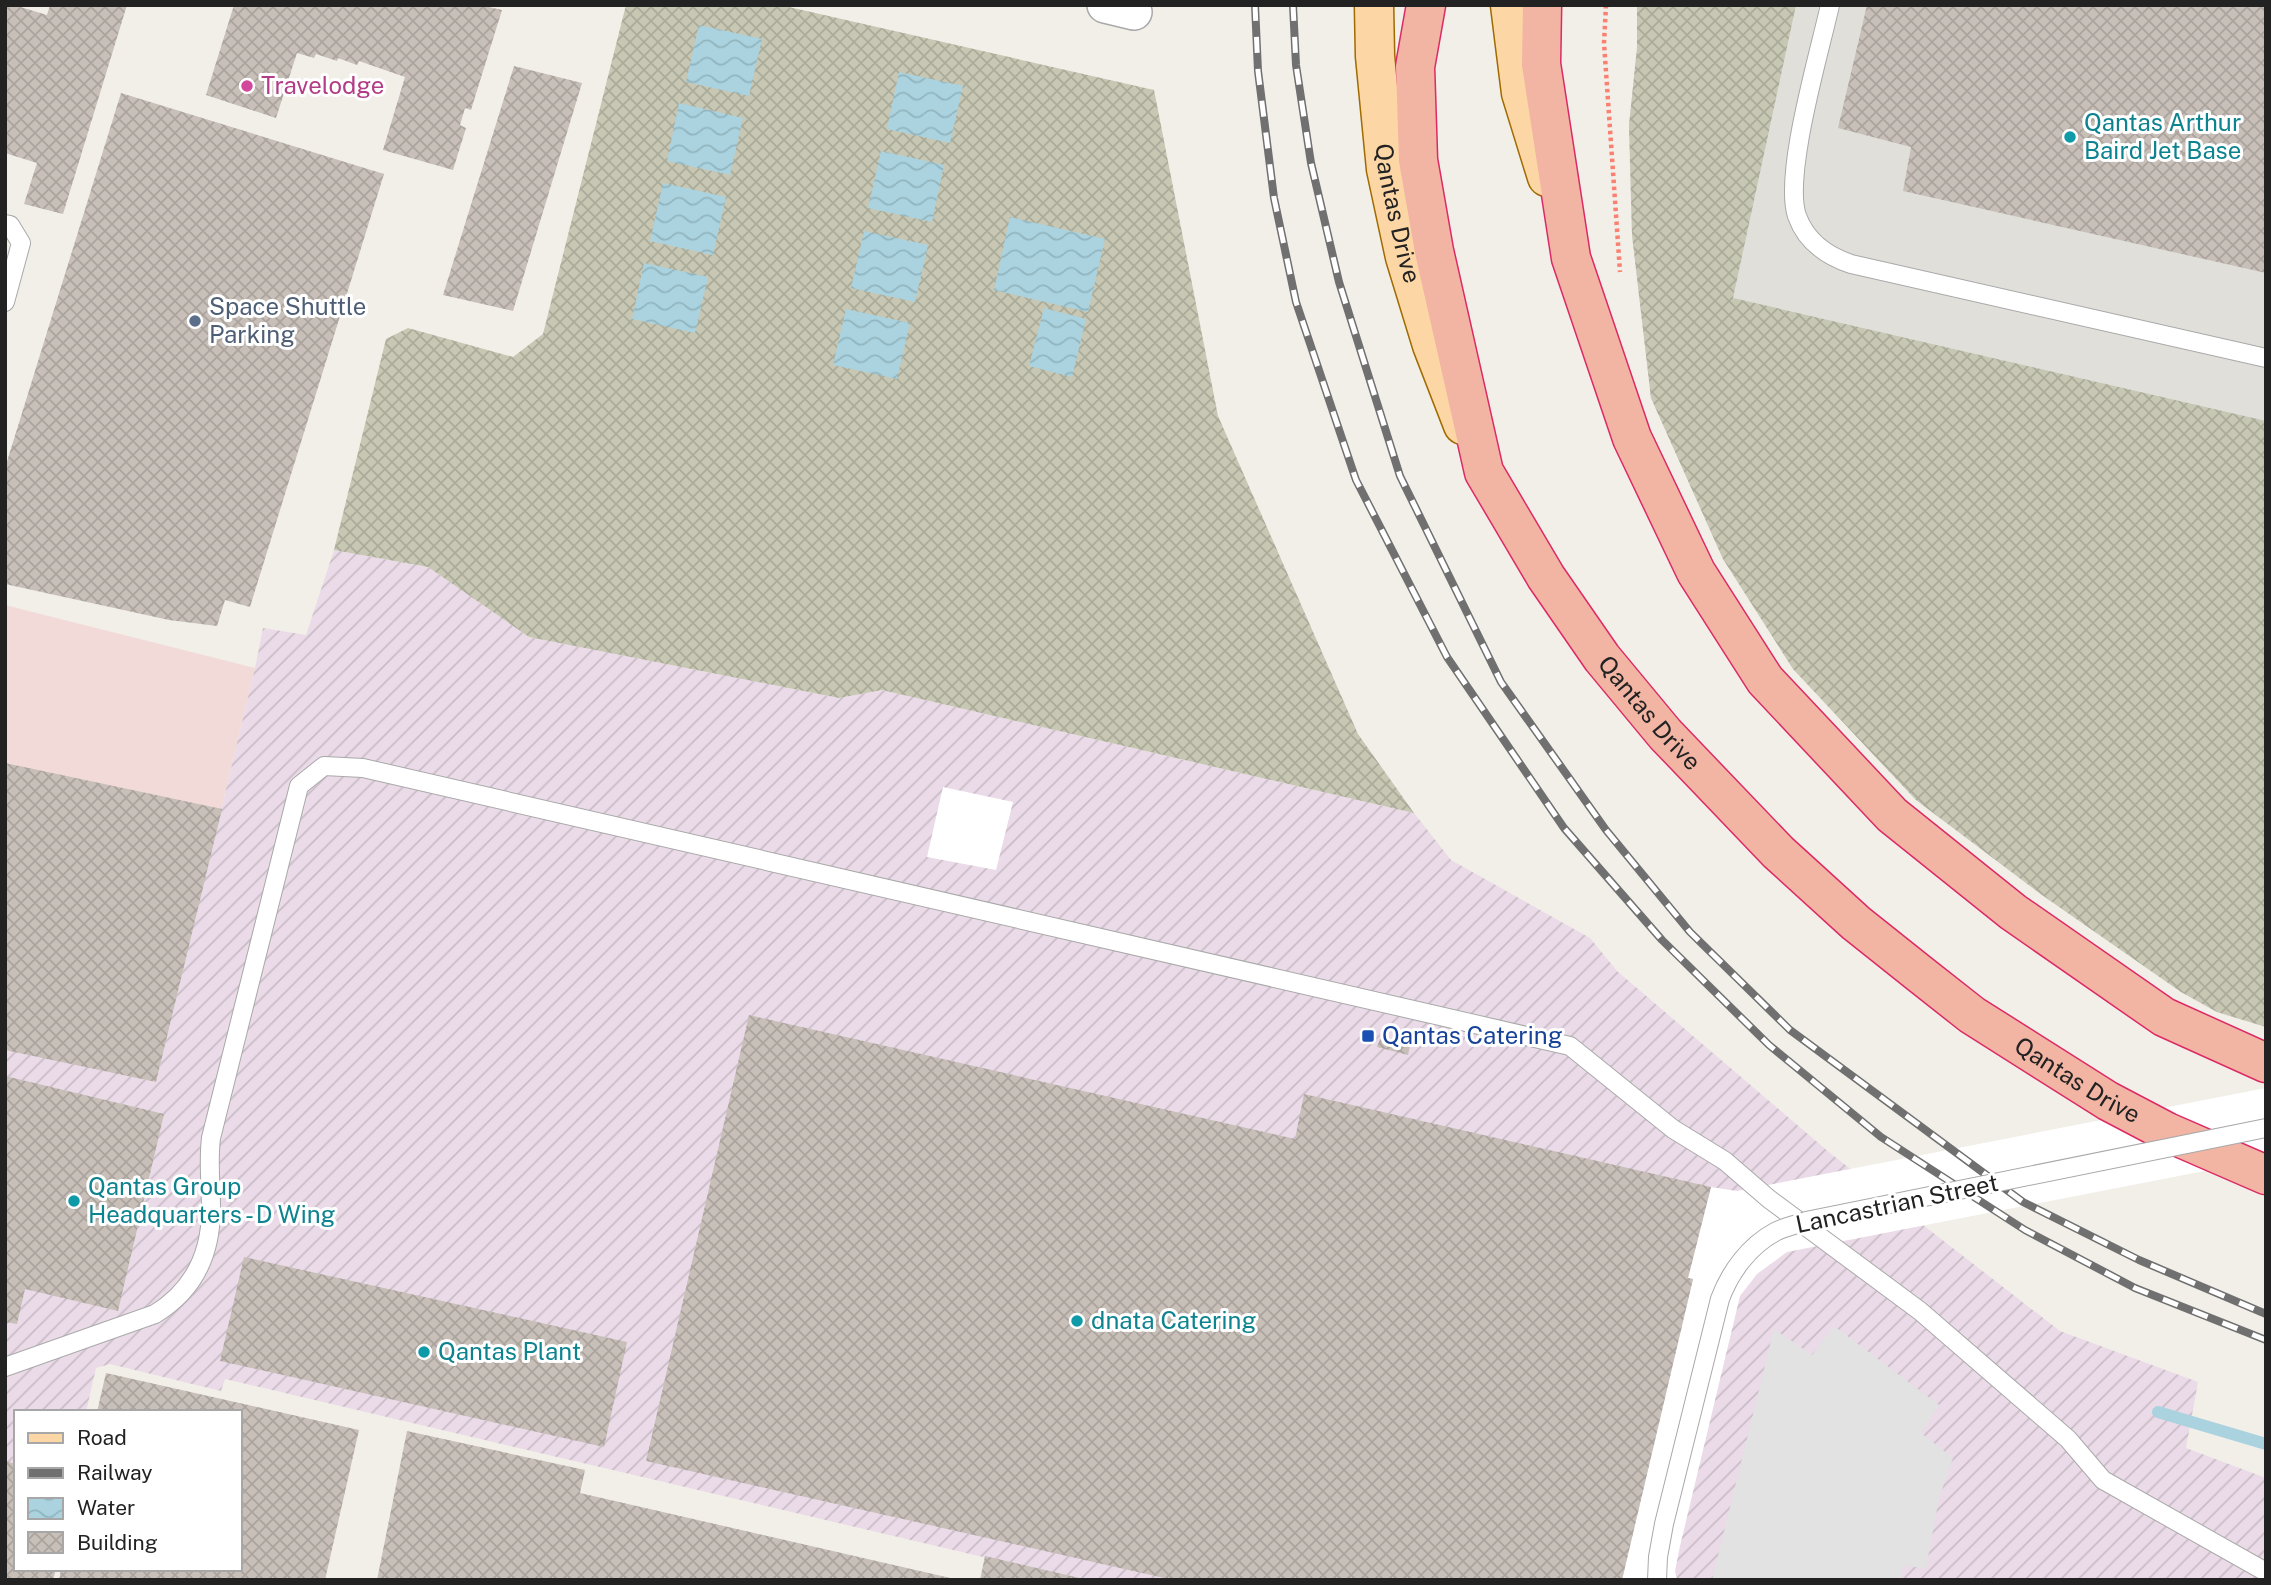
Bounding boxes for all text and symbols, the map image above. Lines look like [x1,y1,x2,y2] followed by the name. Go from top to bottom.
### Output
[261,71,384,99] place label: Travelodge
[239,78,255,94] marker: Travelodge
[2084,108,2241,164] place label: Qantas Arthur Baird Jet Base
[2062,129,2078,145] marker: Qantas Arthur Baird Jet Base
[1371,142,1427,286] street label: Qantas Drive
[209,292,366,348] place label: Space Shuttle Parking
[187,313,203,329] marker: Space Shuttle Parking
[1593,650,1707,775] street label: Qantas Drive
[1382,1021,1563,1049] place label: Qantas Catering
[1360,1028,1376,1044] marker: Qantas Catering
[2010,1031,2145,1128] street label: Qantas Drive
[1793,1168,2001,1238] street label: Lancastrian Street
[88,1172,336,1228] place label: Qantas Group Headquarters - D Wing
[66,1193,82,1209] marker: Qantas Group Headquarters - D Wing
[1091,1306,1256,1334] place label: dnata Catering
[1069,1313,1085,1329] marker: dnata Catering
[438,1337,581,1365] place label: Qantas Plant
[416,1344,432,1360] marker: Qantas Plant
[14,1410,242,1571] legend
[77,1425,127,1450] text: Road
[77,1460,153,1485] text: Railway
[77,1495,135,1520] text: Water
[77,1530,158,1555] text: Building

